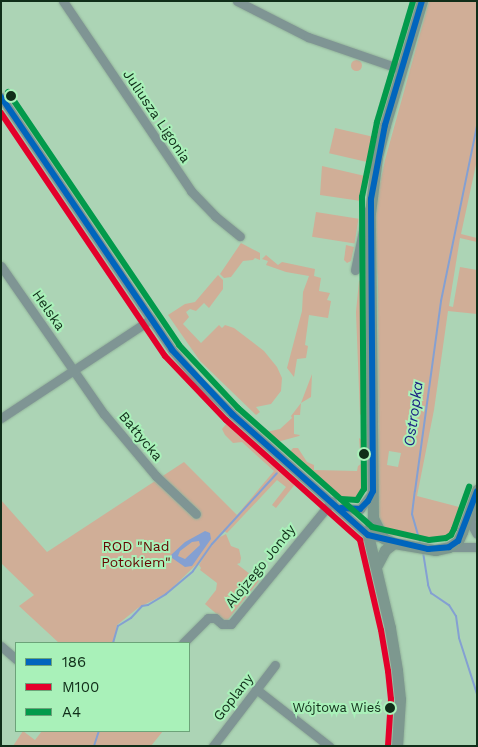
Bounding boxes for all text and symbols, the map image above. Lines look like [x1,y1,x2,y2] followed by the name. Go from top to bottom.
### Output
[120,66,194,166] street label: Juliusza Ligonia
[6,91,16,101] unlabelled marker
[29,286,69,334] street label: Helska
[401,380,427,448] water label: Ostropka
[116,408,166,464] street label: Bałtycka
[359,449,369,459] unlabelled marker
[221,521,299,611] street label: Alojzego Jondy
[101,538,171,570] park label: ROD "Nad Potokiem"
[15,642,190,732] legend
[62,653,86,671] text: 186
[209,670,257,724] street label: Goplany
[62,678,99,696] text: M100
[292,700,381,716] place label: Wójtowa Wieś
[62,703,81,721] text: A4
[385,703,395,713] marker: Wójtowa Wieś

